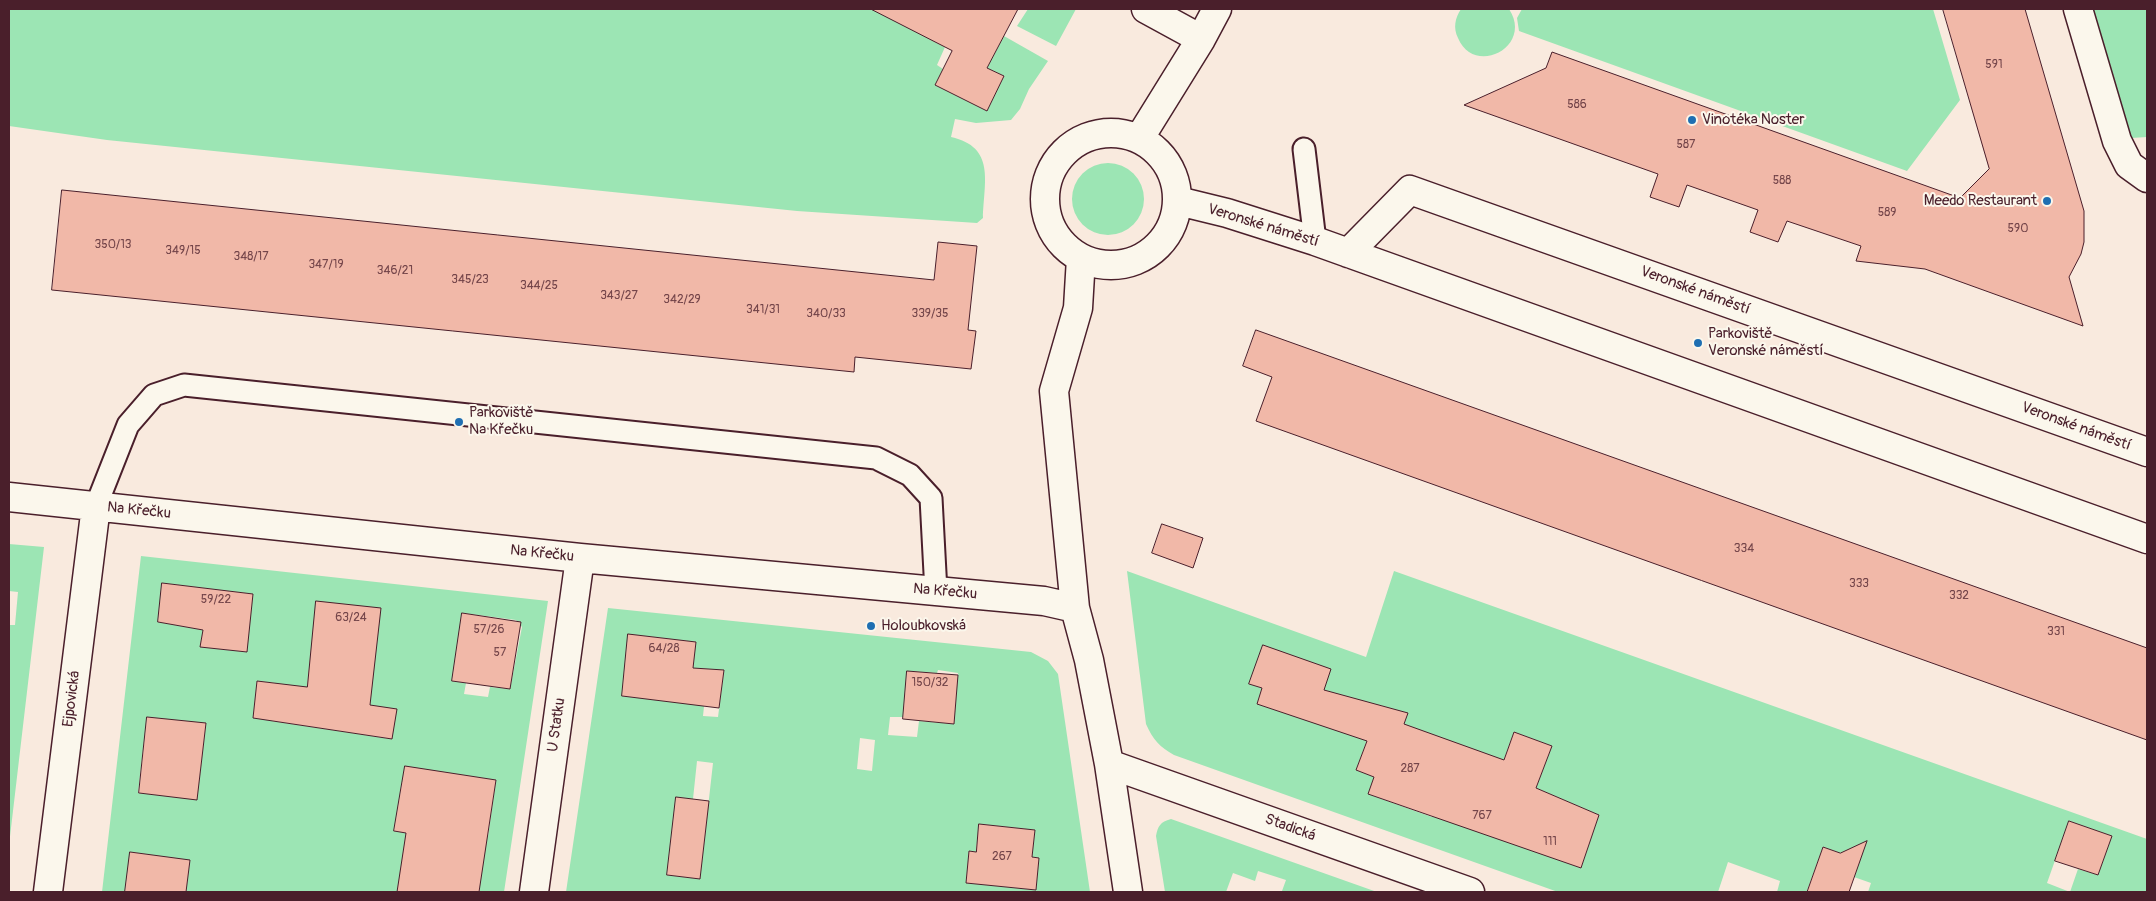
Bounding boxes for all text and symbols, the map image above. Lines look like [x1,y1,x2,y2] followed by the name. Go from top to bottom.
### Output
[1985,58,2003,72] house number: 591
[1567,98,1587,112] house number: 586
[1702,111,1805,129] place label: Vinotéka Noster
[1686,114,1698,126] marker: Vinotéka Noster
[1677,138,1695,152] house number: 587
[1773,174,1791,188] house number: 588
[1924,192,2037,210] place label: Meedo Restaurant
[2041,195,2053,207] marker: Meedo Restaurant
[1205,201,1321,251] street label: Veronské náměstí
[1878,206,1896,220] house number: 589
[2008,222,2028,236] house number: 590
[94,238,132,252] house number: 350/13
[165,244,201,258] house number: 349/15
[233,250,269,264] house number: 348/17
[308,258,344,272] house number: 347/19
[1638,263,1752,319] street label: Veronské náměstí
[377,264,413,278] house number: 346/21
[451,273,489,287] house number: 345/23
[520,279,558,293] house number: 344/25
[600,289,638,303] house number: 343/27
[663,293,701,307] house number: 342/29
[746,303,780,317] house number: 341/31
[806,307,846,321] house number: 340/33
[911,307,949,321] house number: 339/35
[1708,325,1823,360] place label: Parkoviště Veronské náměstí
[1692,337,1704,349] marker: Parkoviště Veronské náměstí
[2019,399,2133,455] street label: Veronské náměstí
[469,404,533,439] place label: Parkoviště Na Křečku
[453,416,465,428] marker: Parkoviště Na Křečku
[106,499,172,523] street label: Na Křečku
[509,542,575,566] street label: Na Křečku
[1734,542,1754,556] house number: 334
[1849,577,1869,591] house number: 333
[912,580,978,604] street label: Na Křečku
[1949,589,1969,603] house number: 332
[201,593,231,607] house number: 59/22
[335,611,367,625] house number: 63/24
[881,617,966,635] place label: Holoubkovská
[865,620,877,632] marker: Holoubkovská
[474,623,504,637] house number: 57/26
[2047,625,2065,639] house number: 331
[648,642,680,656] house number: 64/28
[494,646,506,660] house number: 57
[60,670,84,728] street label: Ejpovická
[911,676,949,690] house number: 150/32
[544,697,570,753] street label: U Statku
[1400,762,1420,776] house number: 287
[1472,809,1492,823] house number: 767
[1262,811,1318,845] street label: Stadická
[1543,835,1557,849] house number: 111
[992,850,1012,864] house number: 267

